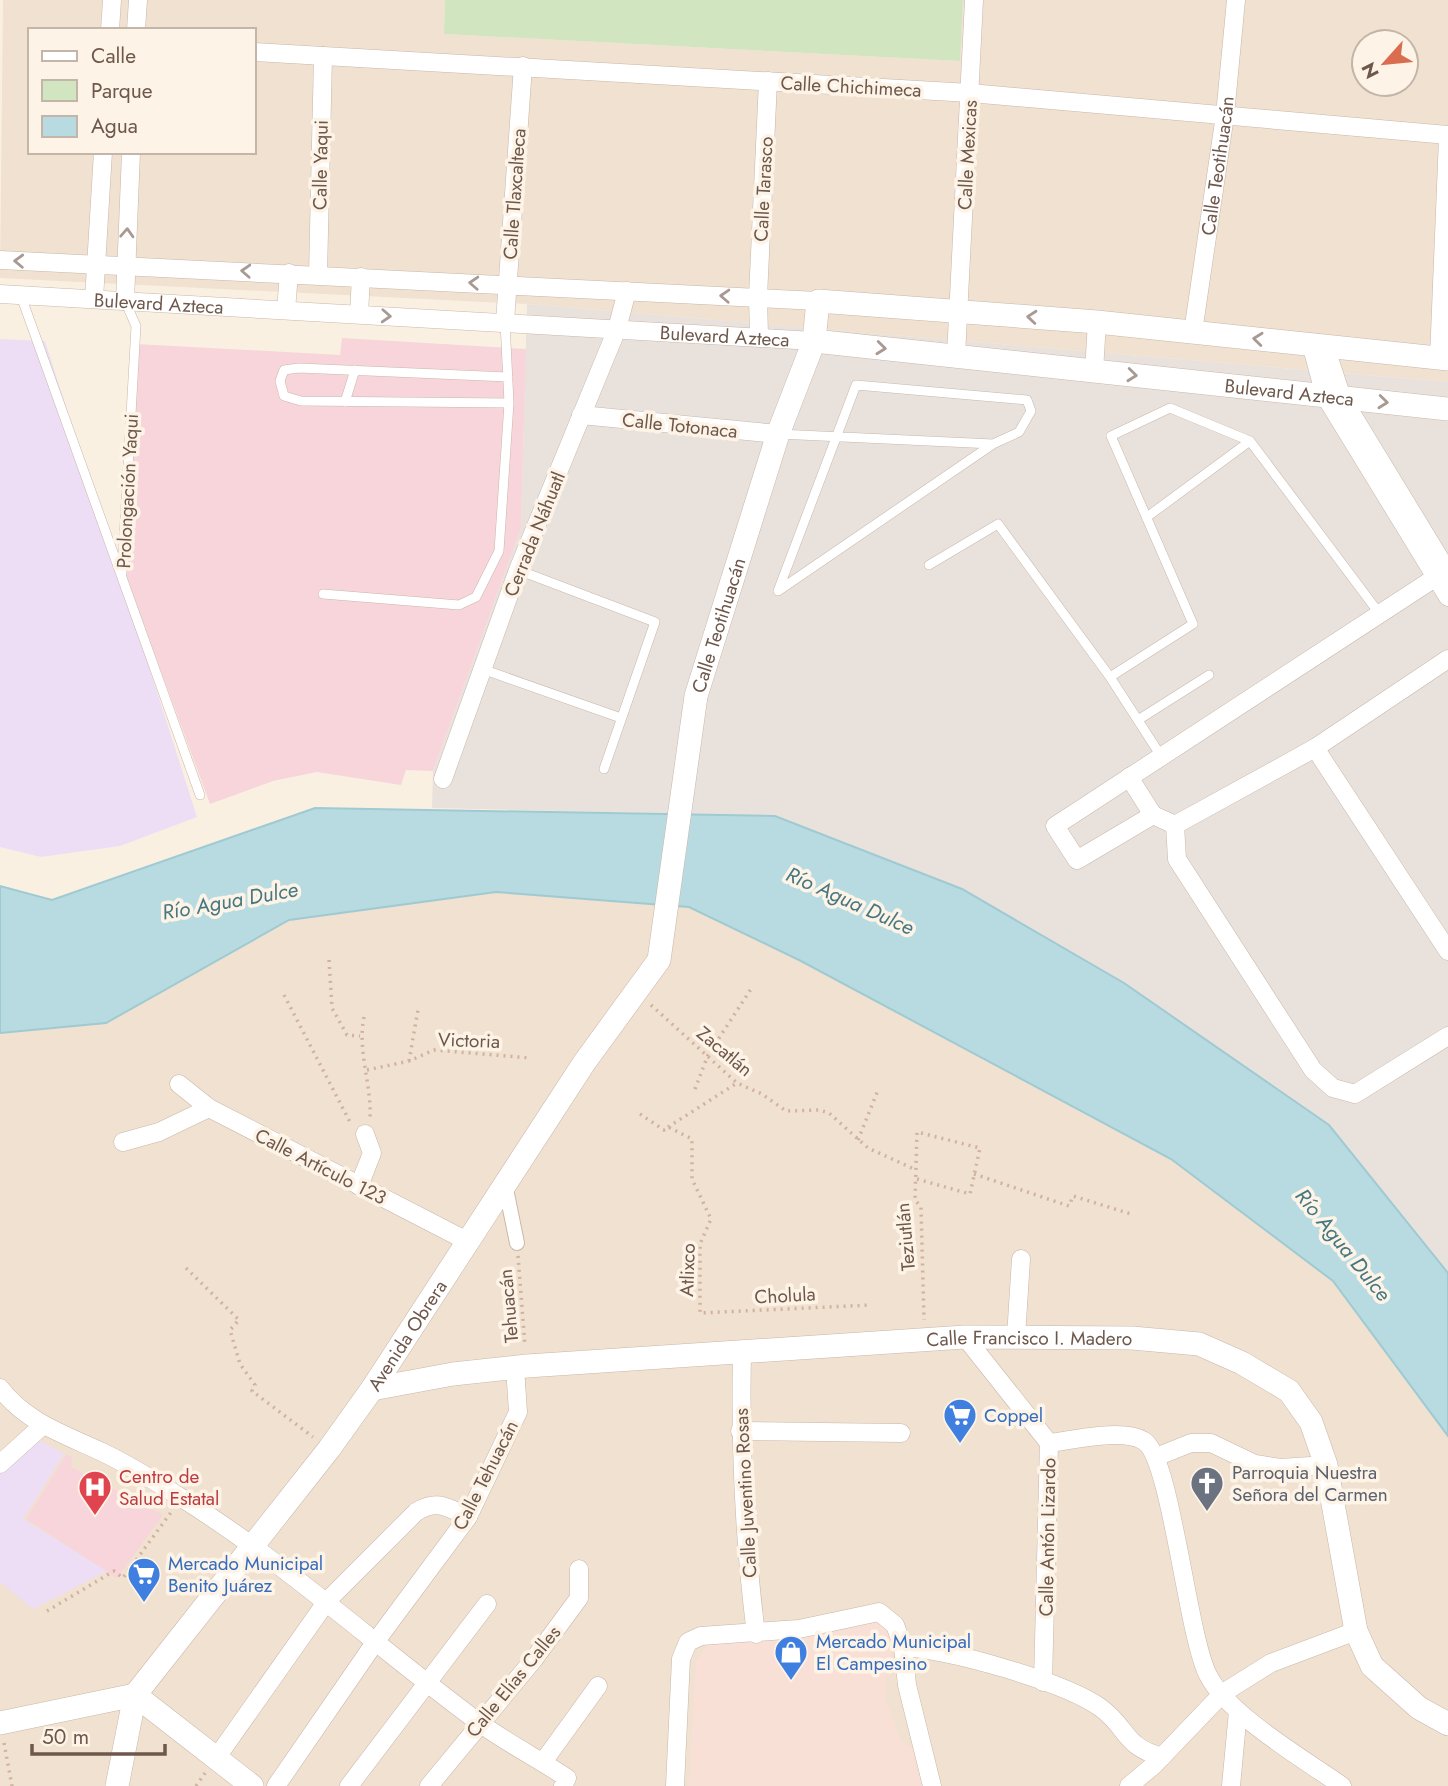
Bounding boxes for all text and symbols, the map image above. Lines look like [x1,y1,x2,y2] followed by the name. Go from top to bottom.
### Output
[28,28,256,154] legend
[1350,28,1420,98] north arrow
[91,41,136,71] text: Calle
[1355,58,1386,83] text: N
[780,69,922,104] street label: Calle Chichimeca
[91,76,153,106] text: Parque
[1194,95,1241,237] street label: Calle Teotihuacán
[951,99,984,211] street label: Calle Mexicas
[91,111,138,141] text: Agua
[306,120,335,210] street label: Calle Yaqui
[496,127,533,261] street label: Calle Tlaxcalteca
[747,136,780,242] street label: Calle Tarasco
[120,227,135,238] one-way arrow
[13,253,24,268] one-way arrow
[241,264,252,279] one-way arrow
[468,276,479,291] one-way arrow
[93,286,224,321] street label: Bulevard Azteca
[719,288,730,303] one-way arrow
[381,308,392,323] one-way arrow
[1026,310,1037,325] one-way arrow
[659,319,790,354] street label: Bulevard Azteca
[1252,332,1263,347] one-way arrow
[876,341,887,356] one-way arrow
[1126,368,1138,383] one-way arrow
[1223,372,1355,413] street label: Bulevard Azteca
[1377,394,1388,409] one-way arrow
[621,406,739,445] street label: Calle Totonaca
[110,413,145,569] street label: Prolongación Yaqui
[497,468,572,601] street label: Cerrada Náhuatl
[685,554,753,696] street label: Calle Teotihuacán
[781,859,919,943] water label: Río Agua Dulce
[160,874,301,928] water label: Río Agua Dulce
[691,1020,759,1083] street label: Zacatlán
[437,1026,500,1055] street label: Victoria
[250,1122,391,1211] street label: Calle Artículo 123
[1288,1182,1398,1308] water label: Río Agua Dulce
[889,1202,922,1272] street label: Teziutlán
[673,1243,702,1297] street label: Atlixco
[492,1268,525,1344] street label: Tehuacán
[361,1275,453,1396] street label: Avenida Obrera
[754,1280,816,1311] street label: Cholula
[925,1324,1132,1354] street label: Calle Francisco I. Madero
[941,1396,979,1445] supermarket icon: Coppel
[984,1402,1043,1429] place label: Coppel
[728,1407,763,1578] street label: Calle Juventino Rosas
[446,1415,525,1535] street label: Calle Tehuacán
[1033,1457,1062,1617] street label: Calle Antón Lizardo
[1232,1459,1388,1508] place label: Parroquia Nuestra Señora del Carmen
[119,1463,219,1512] place label: Centro de Salud Estatal
[1188,1464,1226,1513] church icon: Parroquia Nuestra Señora del Carmen
[76,1468,114,1517] hospital icon: Centro de Salud Estatal
[168,1550,323,1599] place label: Mercado Municipal Benito Juárez
[125,1555,163,1604] supermarket icon: Mercado Municipal Benito Juárez
[460,1619,567,1743] street label: Calle Elías Calles
[816,1628,971,1677] place label: Mercado Municipal El Campesino
[772,1633,810,1682] shop icon: Mercado Municipal El Campesino
[32,1712,164,1756] scale bar
[42,1722,89,1752] text: 50 m

